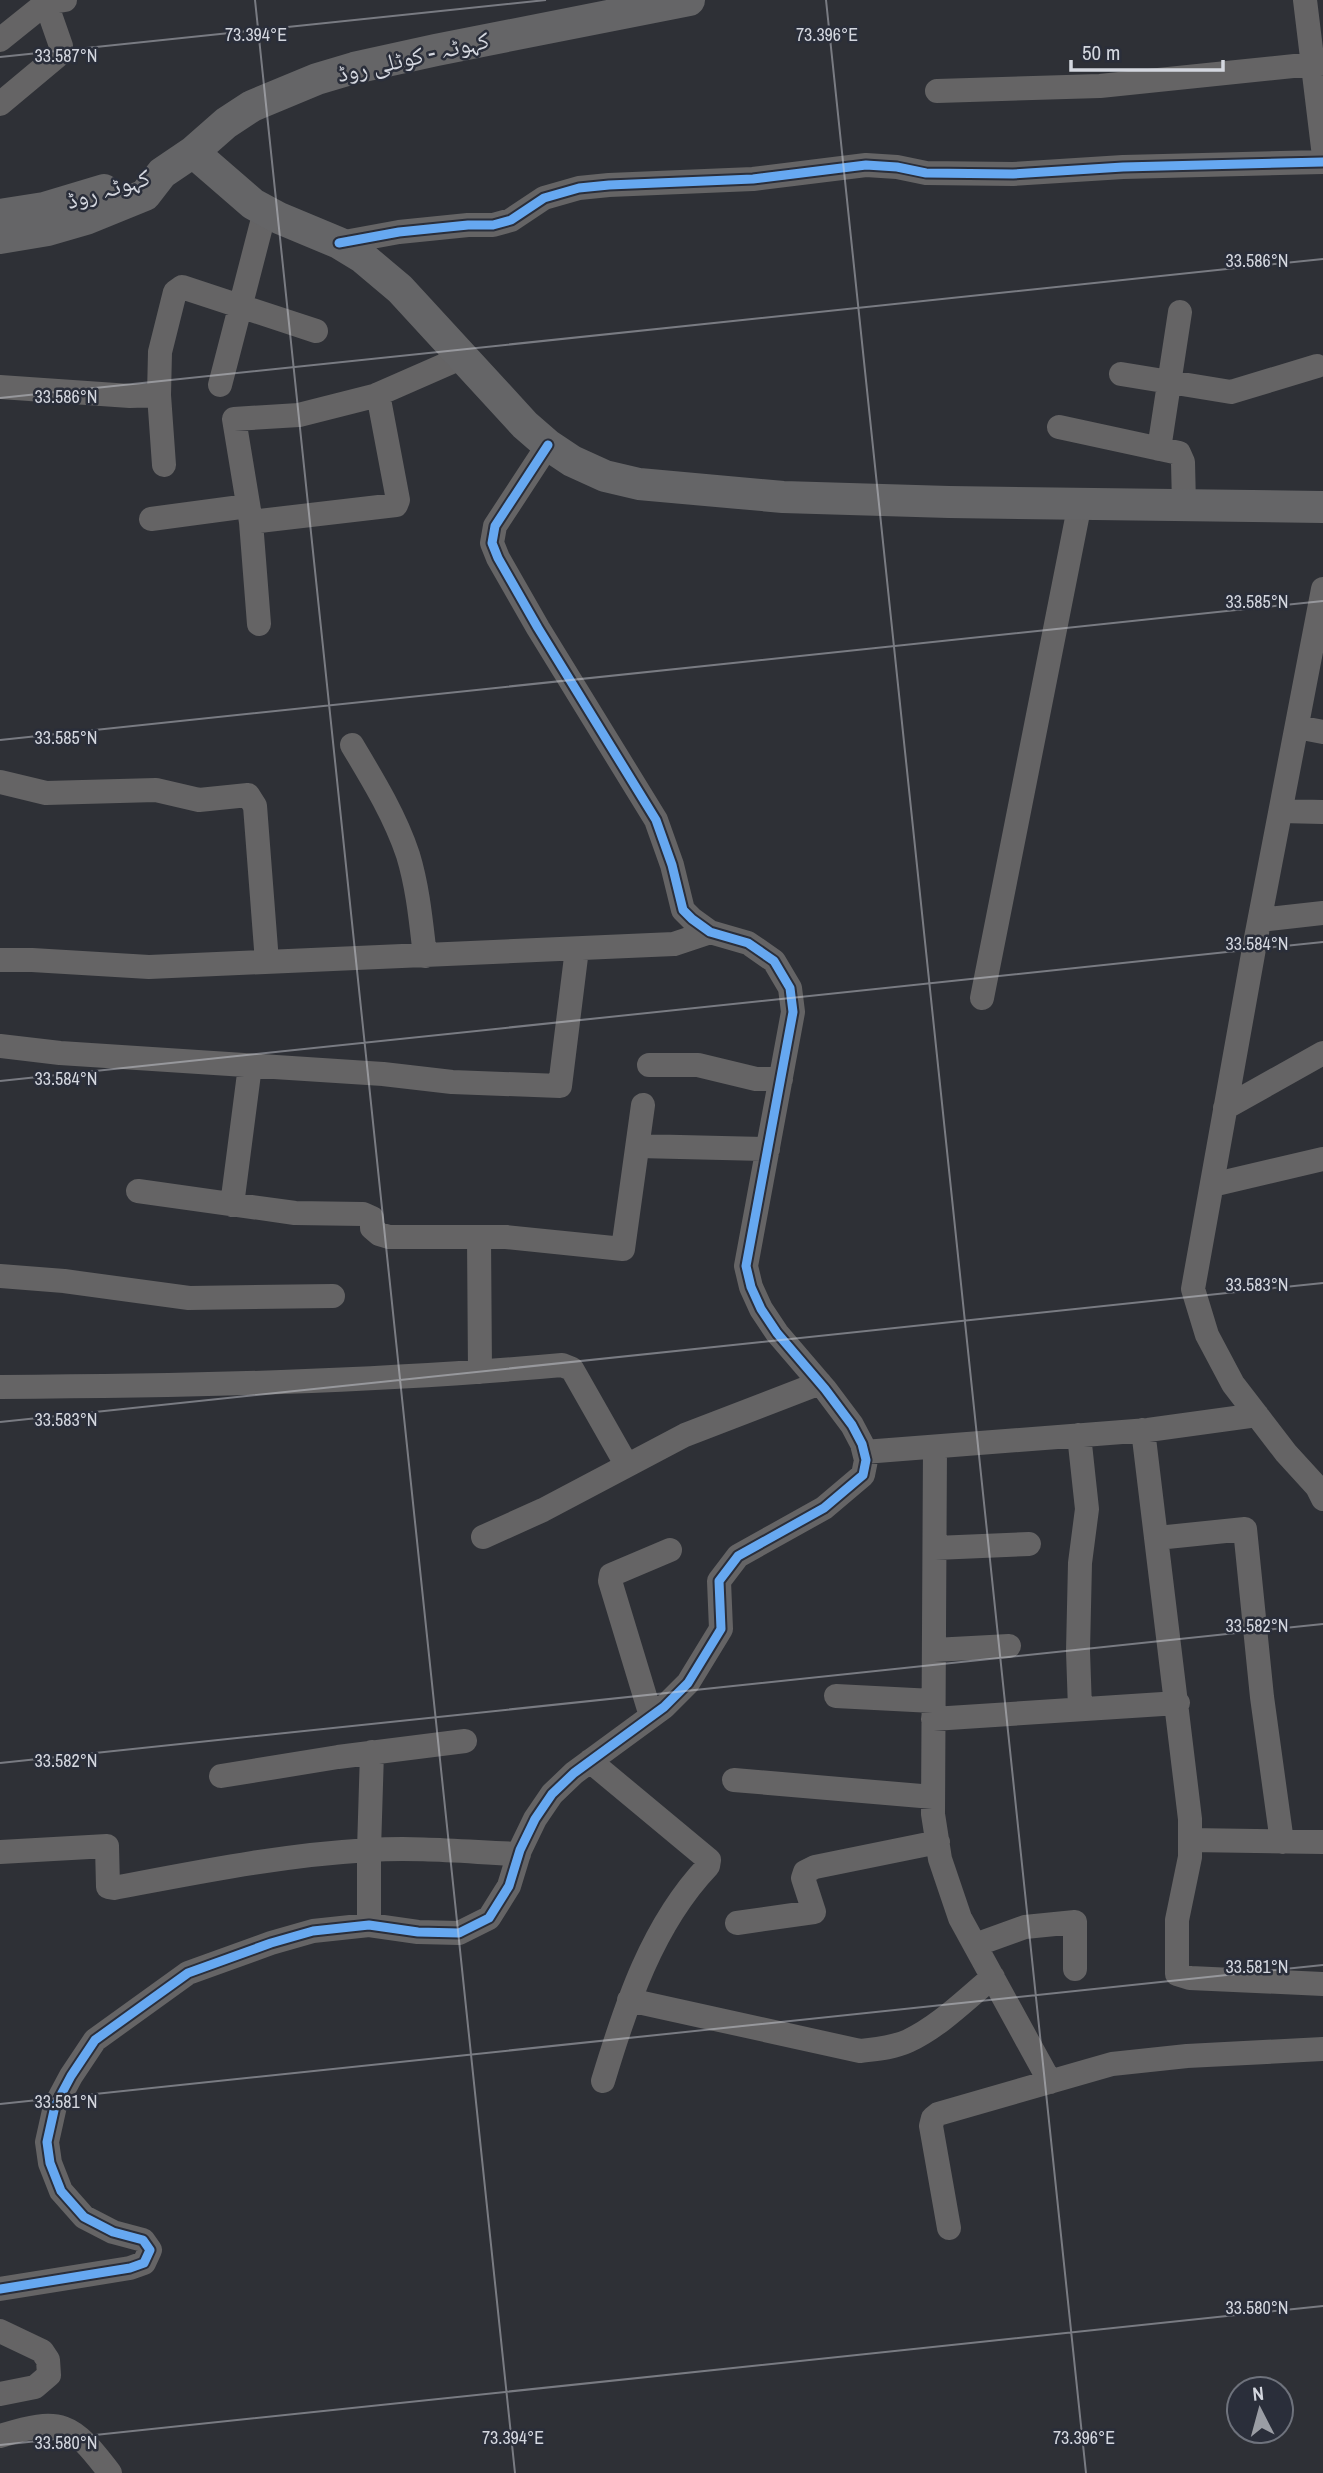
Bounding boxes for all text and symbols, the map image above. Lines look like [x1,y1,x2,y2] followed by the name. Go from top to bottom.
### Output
[225,22,287,47] text: 73.394°E
[796,22,858,47] text: 73.396°E
[334,23,492,89] street label: کہوٹہ - کوٹلی روڈ
[1071,28,1223,72] scale bar
[1082,38,1120,67] text: 50 m
[35,43,98,68] text: 33.587°N
[62,160,154,216] street label: کہوٹہ روڈ
[1226,248,1289,273] text: 33.586°N
[35,384,98,409] text: 33.586°N
[1226,589,1289,614] text: 33.585°N
[35,725,98,750] text: 33.585°N
[1226,931,1289,956] text: 33.584°N
[35,1066,98,1091] text: 33.584°N
[1226,1272,1289,1297] text: 33.583°N
[35,1407,98,1432] text: 33.583°N
[1226,1613,1289,1638] text: 33.582°N
[35,1748,98,1773] text: 33.582°N
[1226,1954,1289,1979] text: 33.581°N
[35,2089,98,2114] text: 33.581°N
[1226,2295,1289,2320] text: 33.580°N
[1225,2375,1295,2445] north arrow
[1251,2380,1265,2407] text: N
[482,2425,544,2450] text: 73.394°E
[1053,2425,1115,2450] text: 73.396°E
[35,2430,98,2455] text: 33.580°N

